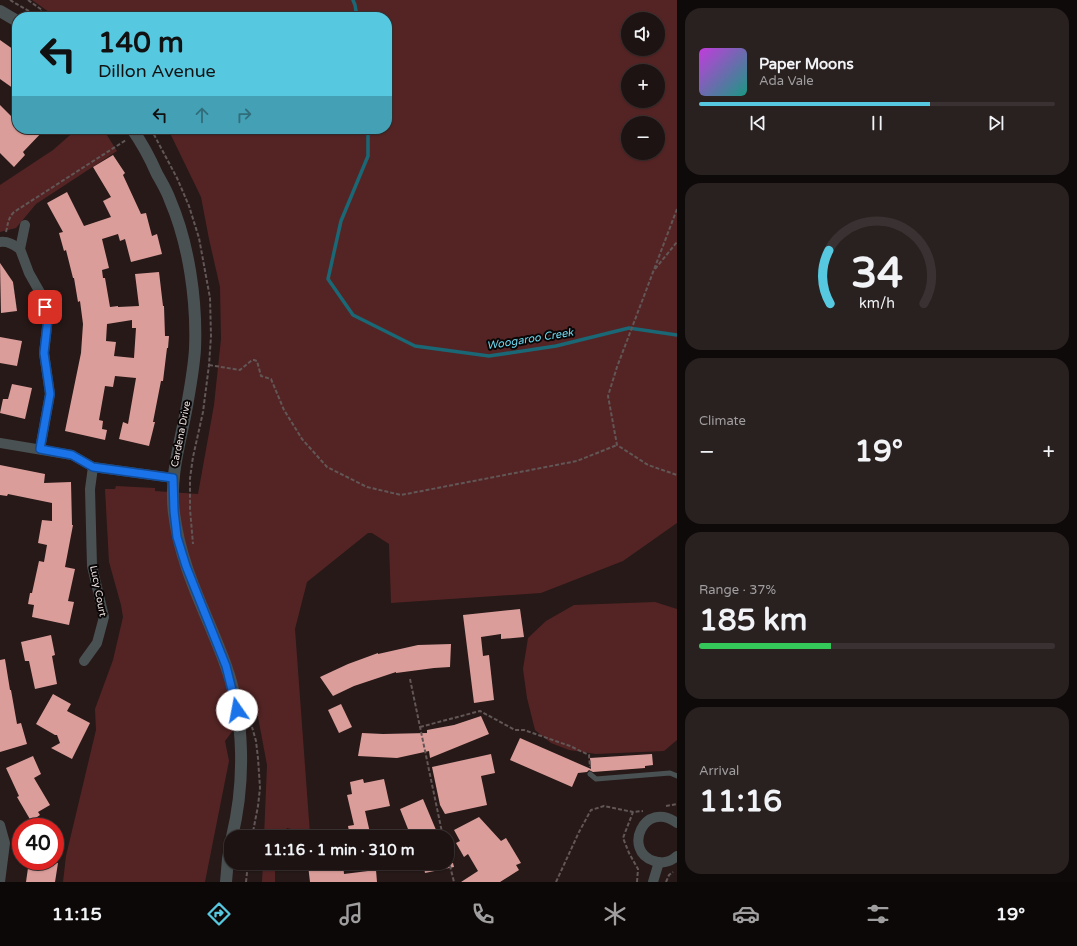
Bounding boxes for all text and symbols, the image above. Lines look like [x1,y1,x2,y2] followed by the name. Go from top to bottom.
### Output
[621,12,665,160] map controls
[621,12,665,56] button: sound
[98,26,184,60] text: 140 m
[32,28,84,80] icon: left
[759,55,854,73] text: Paper Moons
[98,60,216,82] text: Dillon Avenue
[621,64,665,108] button: +
[759,73,814,89] text: Ada Vale
[149,104,171,126] icon: left
[191,104,213,126] icon: ahead
[233,104,255,126] icon: right
[747,112,769,134] icon: previous
[866,112,888,134] icon: pause
[985,112,1007,134] icon: next
[621,116,665,160] button: −
[851,249,903,299] text: 34
[28,290,62,324] pin
[859,295,895,312] text: km/h
[34,296,56,318] icon: arrive
[486,326,575,352] water label: Woogaroo Creek
[169,400,193,468] street label: Cardena Drive
[699,413,746,429] text: Climate
[854,433,903,470] text: 19°
[699,439,715,465] text: −
[1043,439,1055,465] text: +
[87,564,109,618] street label: Lucy Court
[699,582,776,598] text: Range · 37%
[699,602,807,639] text: 185 km
[216,689,258,731] position arrow
[699,763,739,779] text: Arrival
[699,783,782,820] text: 11:16
[12,818,64,870] speed limit sign: 40
[264,841,414,859] text: 11:16 · 1 min · 310 m
[205,900,233,928] icon: directions
[337,900,365,928] icon: music
[469,900,497,928] icon: phone
[601,900,629,928] icon: climate
[732,900,760,928] icon: car
[864,900,892,928] icon: filters
[52,903,102,925] text: 11:15
[996,903,1025,925] text: 19°

